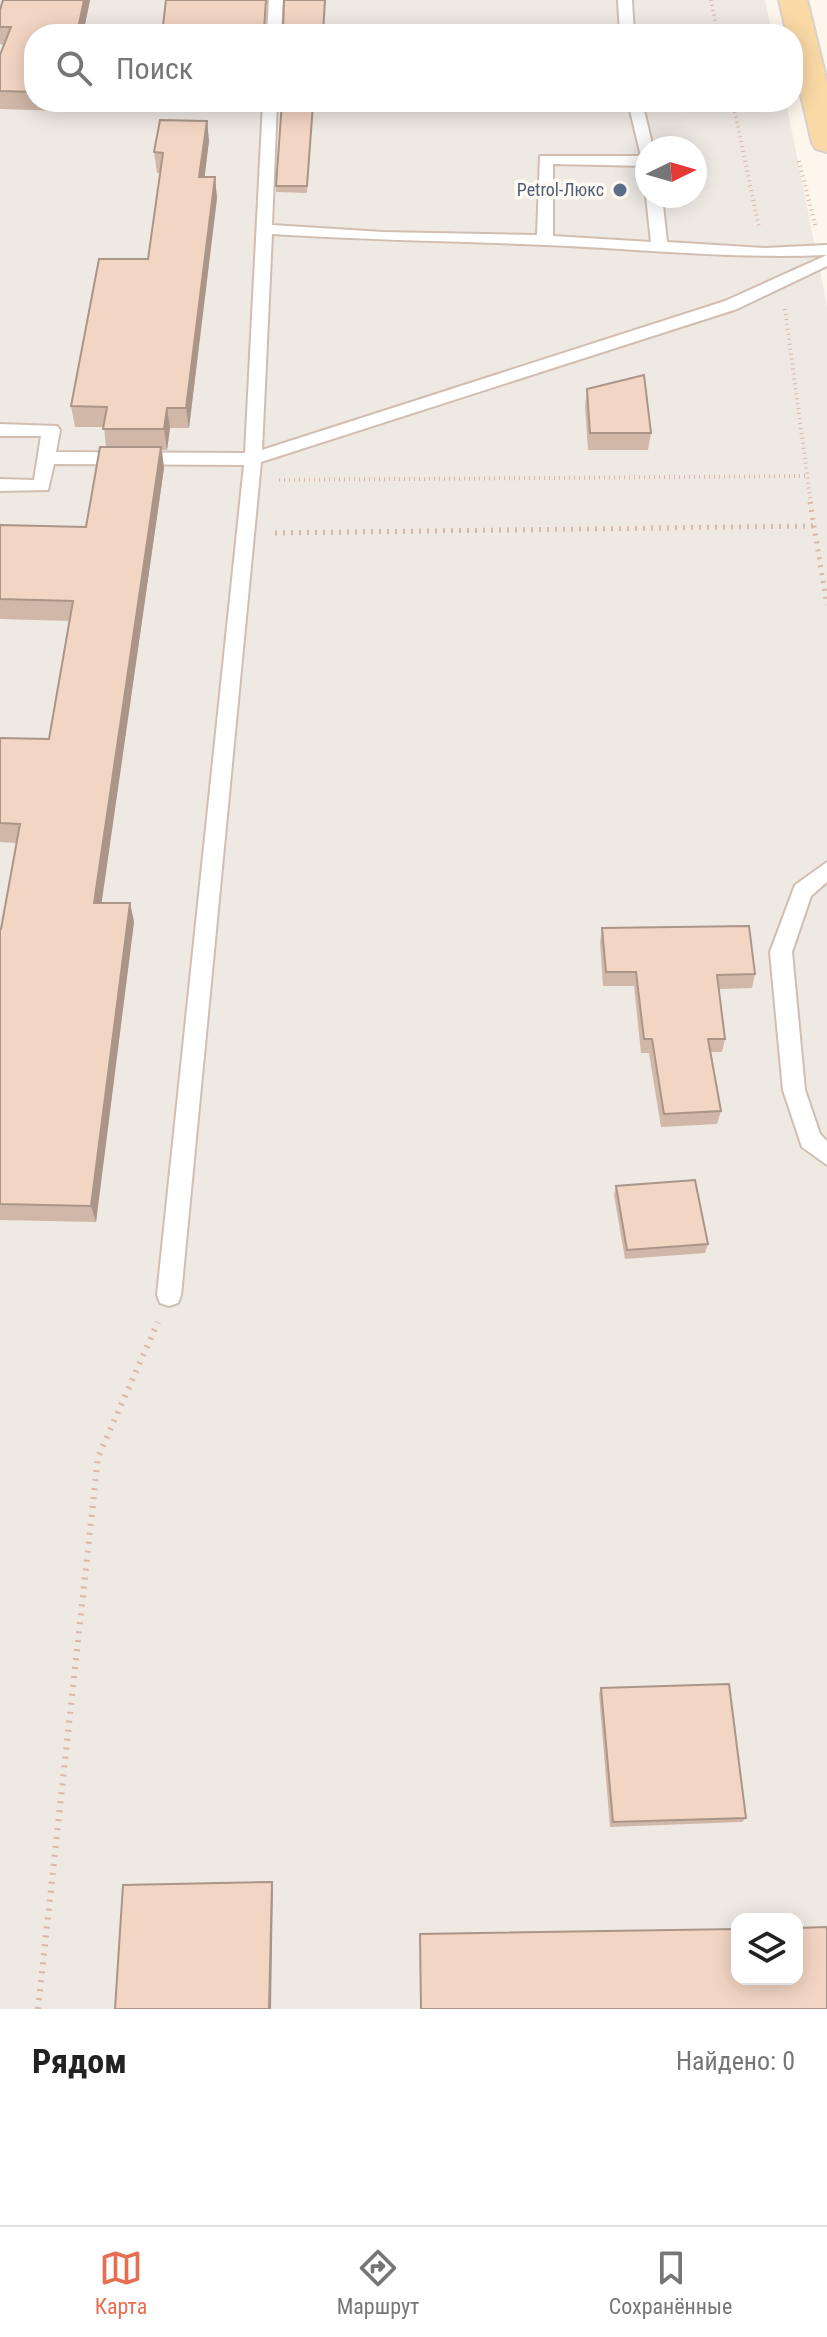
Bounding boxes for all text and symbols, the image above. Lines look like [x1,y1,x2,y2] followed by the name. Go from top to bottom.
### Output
[24,24,803,112] search box
[52,46,96,90] icon: search
[116,51,193,86] text: Поиск
[635,136,707,208] north arrow
[517,179,604,200] place label: Petrol-Люкс
[611,181,629,199] marker: Petrol-Люкс
[731,1913,803,1985] map controls
[731,1913,803,1985] button: layers
[32,2041,127,2081] text: Рядом
[676,2046,795,2076] text: Найдено: 0
[95,2246,147,2319] tab: Карта
[337,2246,419,2319] tab: Маршрут
[609,2246,732,2319] tab: Сохранённые

